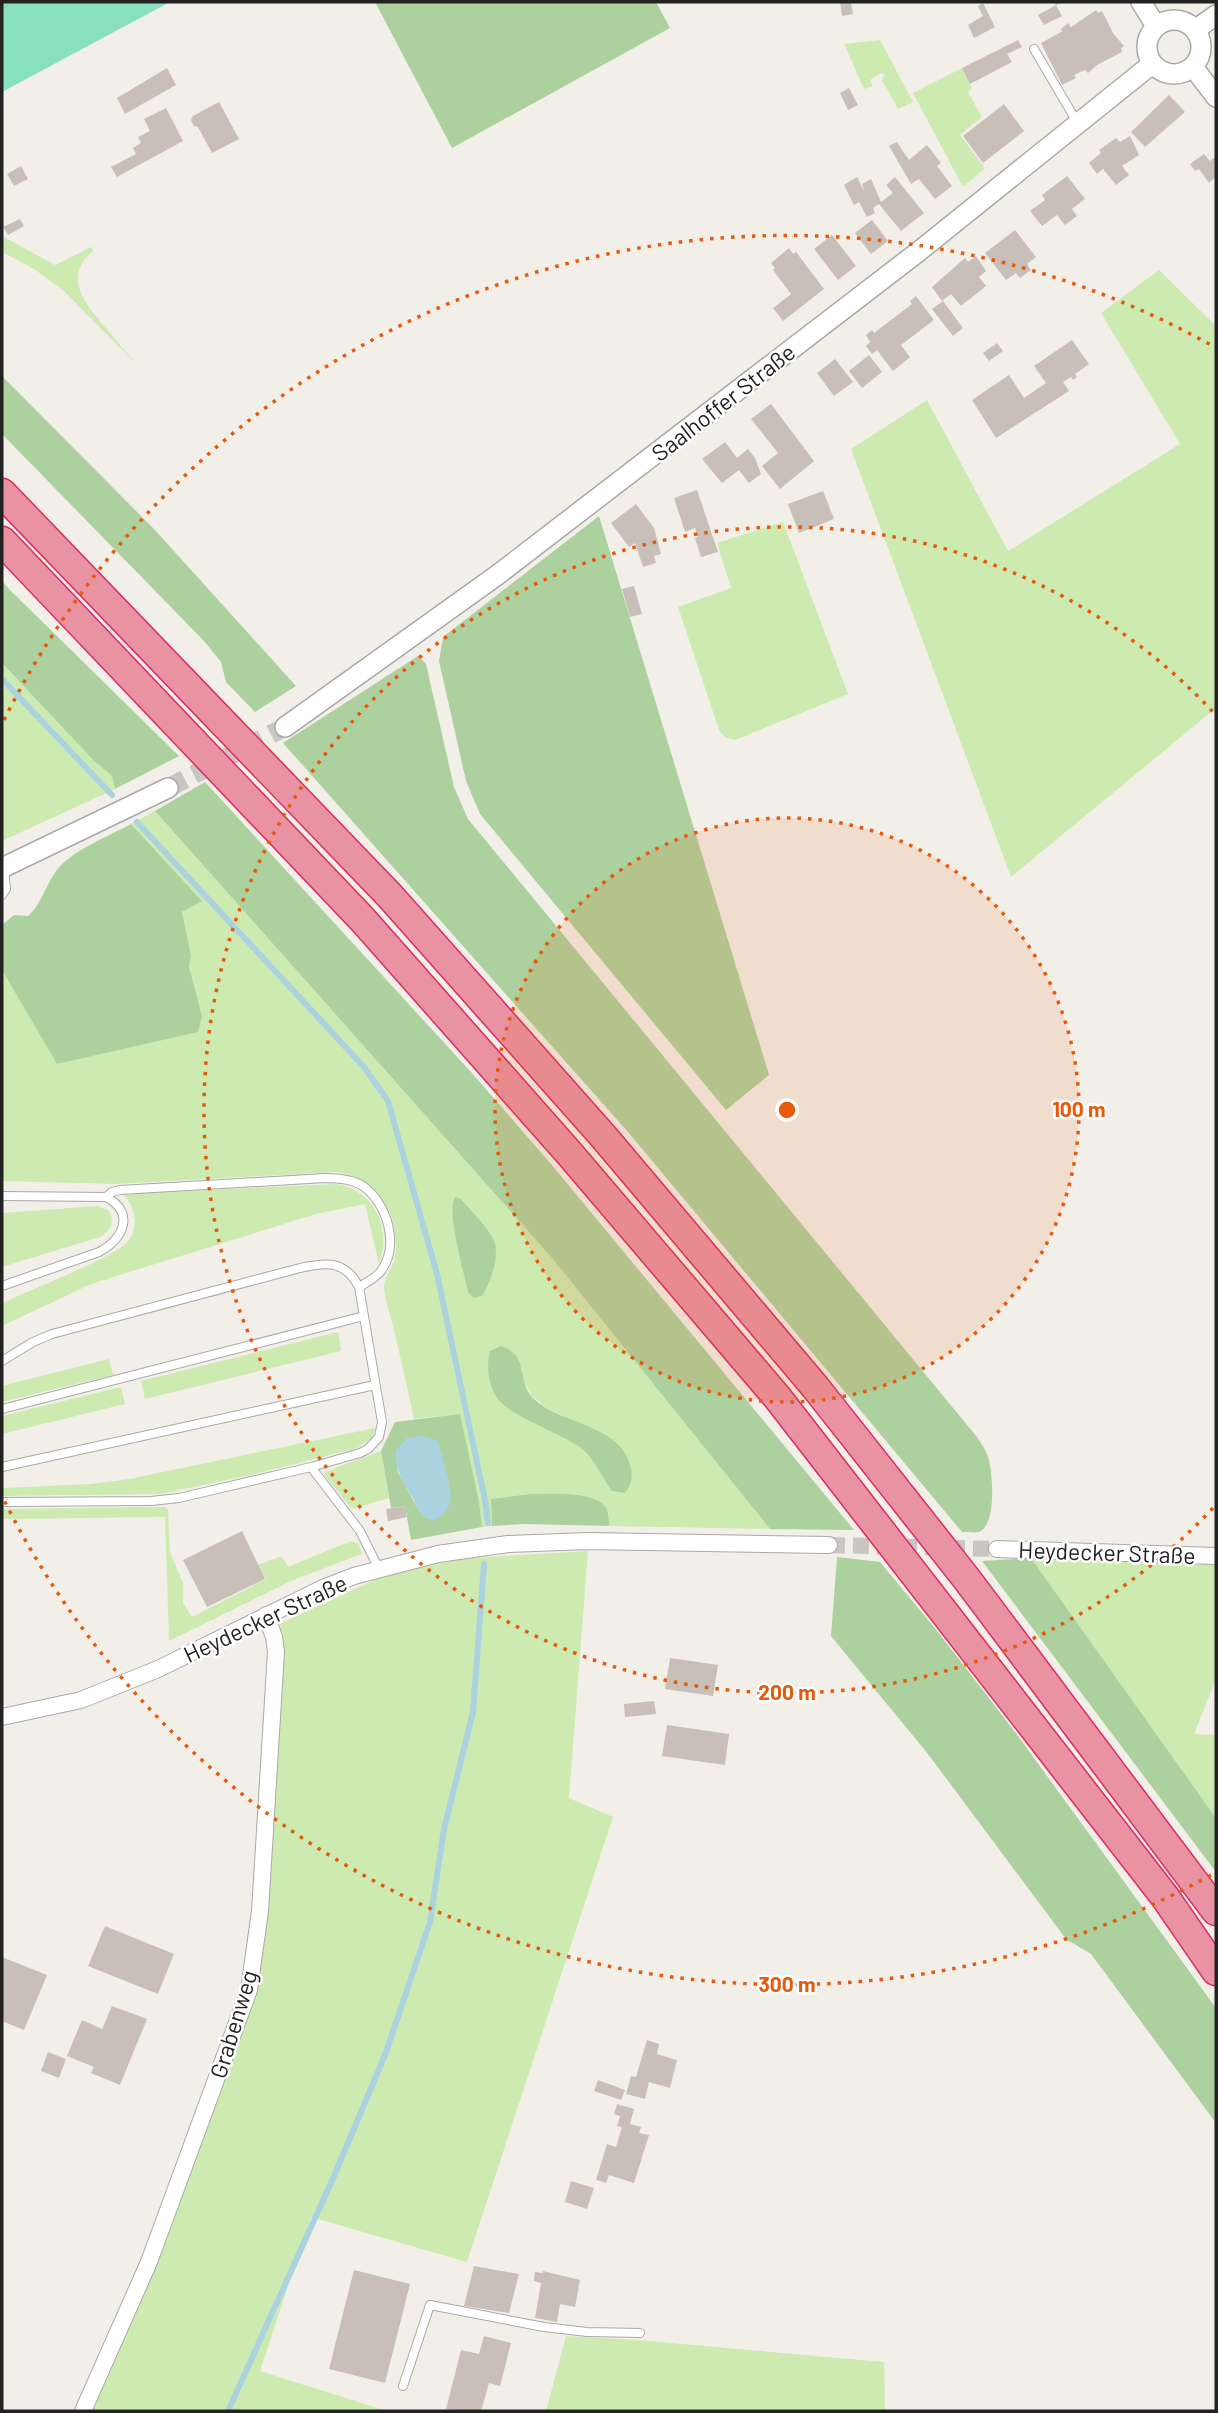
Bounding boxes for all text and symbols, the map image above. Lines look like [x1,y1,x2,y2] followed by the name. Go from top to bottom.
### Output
[646,337,800,467] street label: Saalhoffer Straße
[1052,1096,1106,1121] text: 100 m
[775,1098,799,1122] centre of rings
[1018,1535,1196,1569] street label: Heydecker Straße
[179,1568,351,1668] street label: Heydecker Straße
[758,1679,816,1704] text: 200 m
[203,1966,263,2082] street label: Grabenweg
[758,1971,816,1996] text: 300 m

